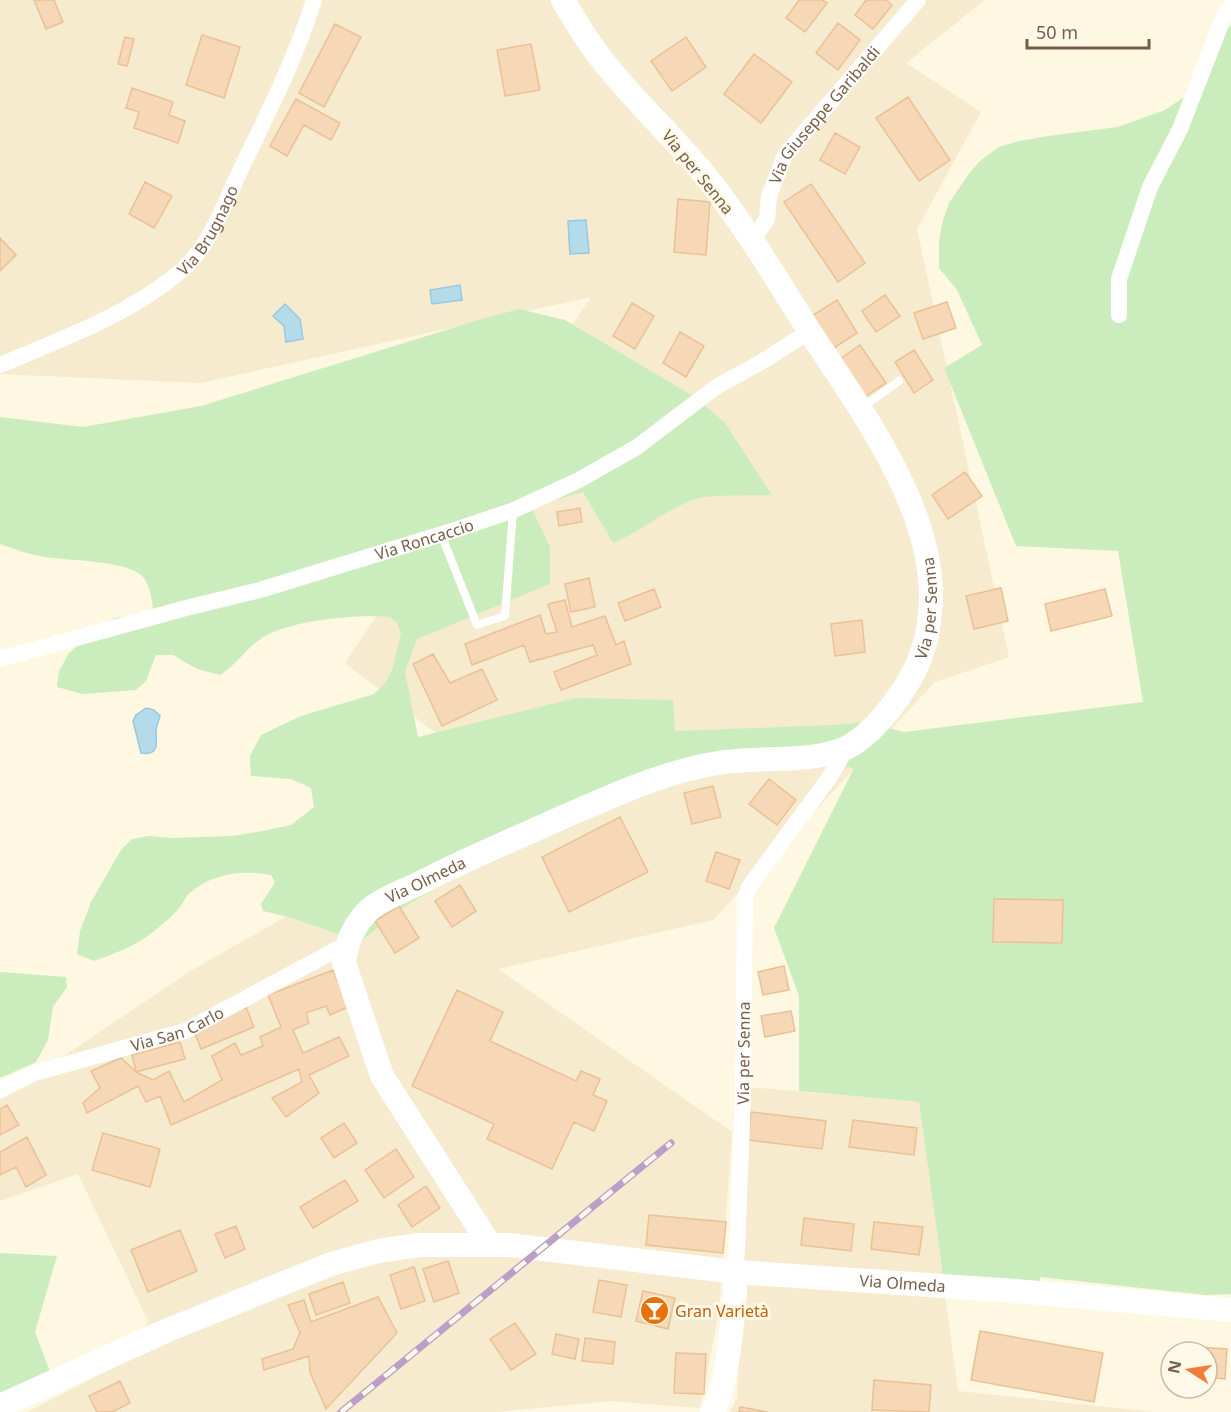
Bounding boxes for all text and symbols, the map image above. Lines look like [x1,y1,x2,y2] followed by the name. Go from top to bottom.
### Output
[1027,12,1148,50] scale bar
[1036,20,1078,44] text: 50 m
[764,41,885,187] street label: Via Giuseppe Garibaldi
[657,125,739,219] street label: Via per Senna
[172,182,243,280] street label: Via Brugnago
[372,513,477,565] street label: Via Roncaccio
[909,555,942,662] street label: Via per Senna
[382,851,469,908] street label: Via Olmeda
[128,1001,228,1057] street label: Via San Carlo
[732,1001,755,1105] street label: Via per Senna
[859,1269,946,1297] street label: Via Olmeda
[638,1295,670,1327] bar icon: Gran Varietà
[675,1300,769,1322] place label: Gran Varietà
[1159,1340,1219,1400] north arrow
[1162,1358,1186,1376] text: N

